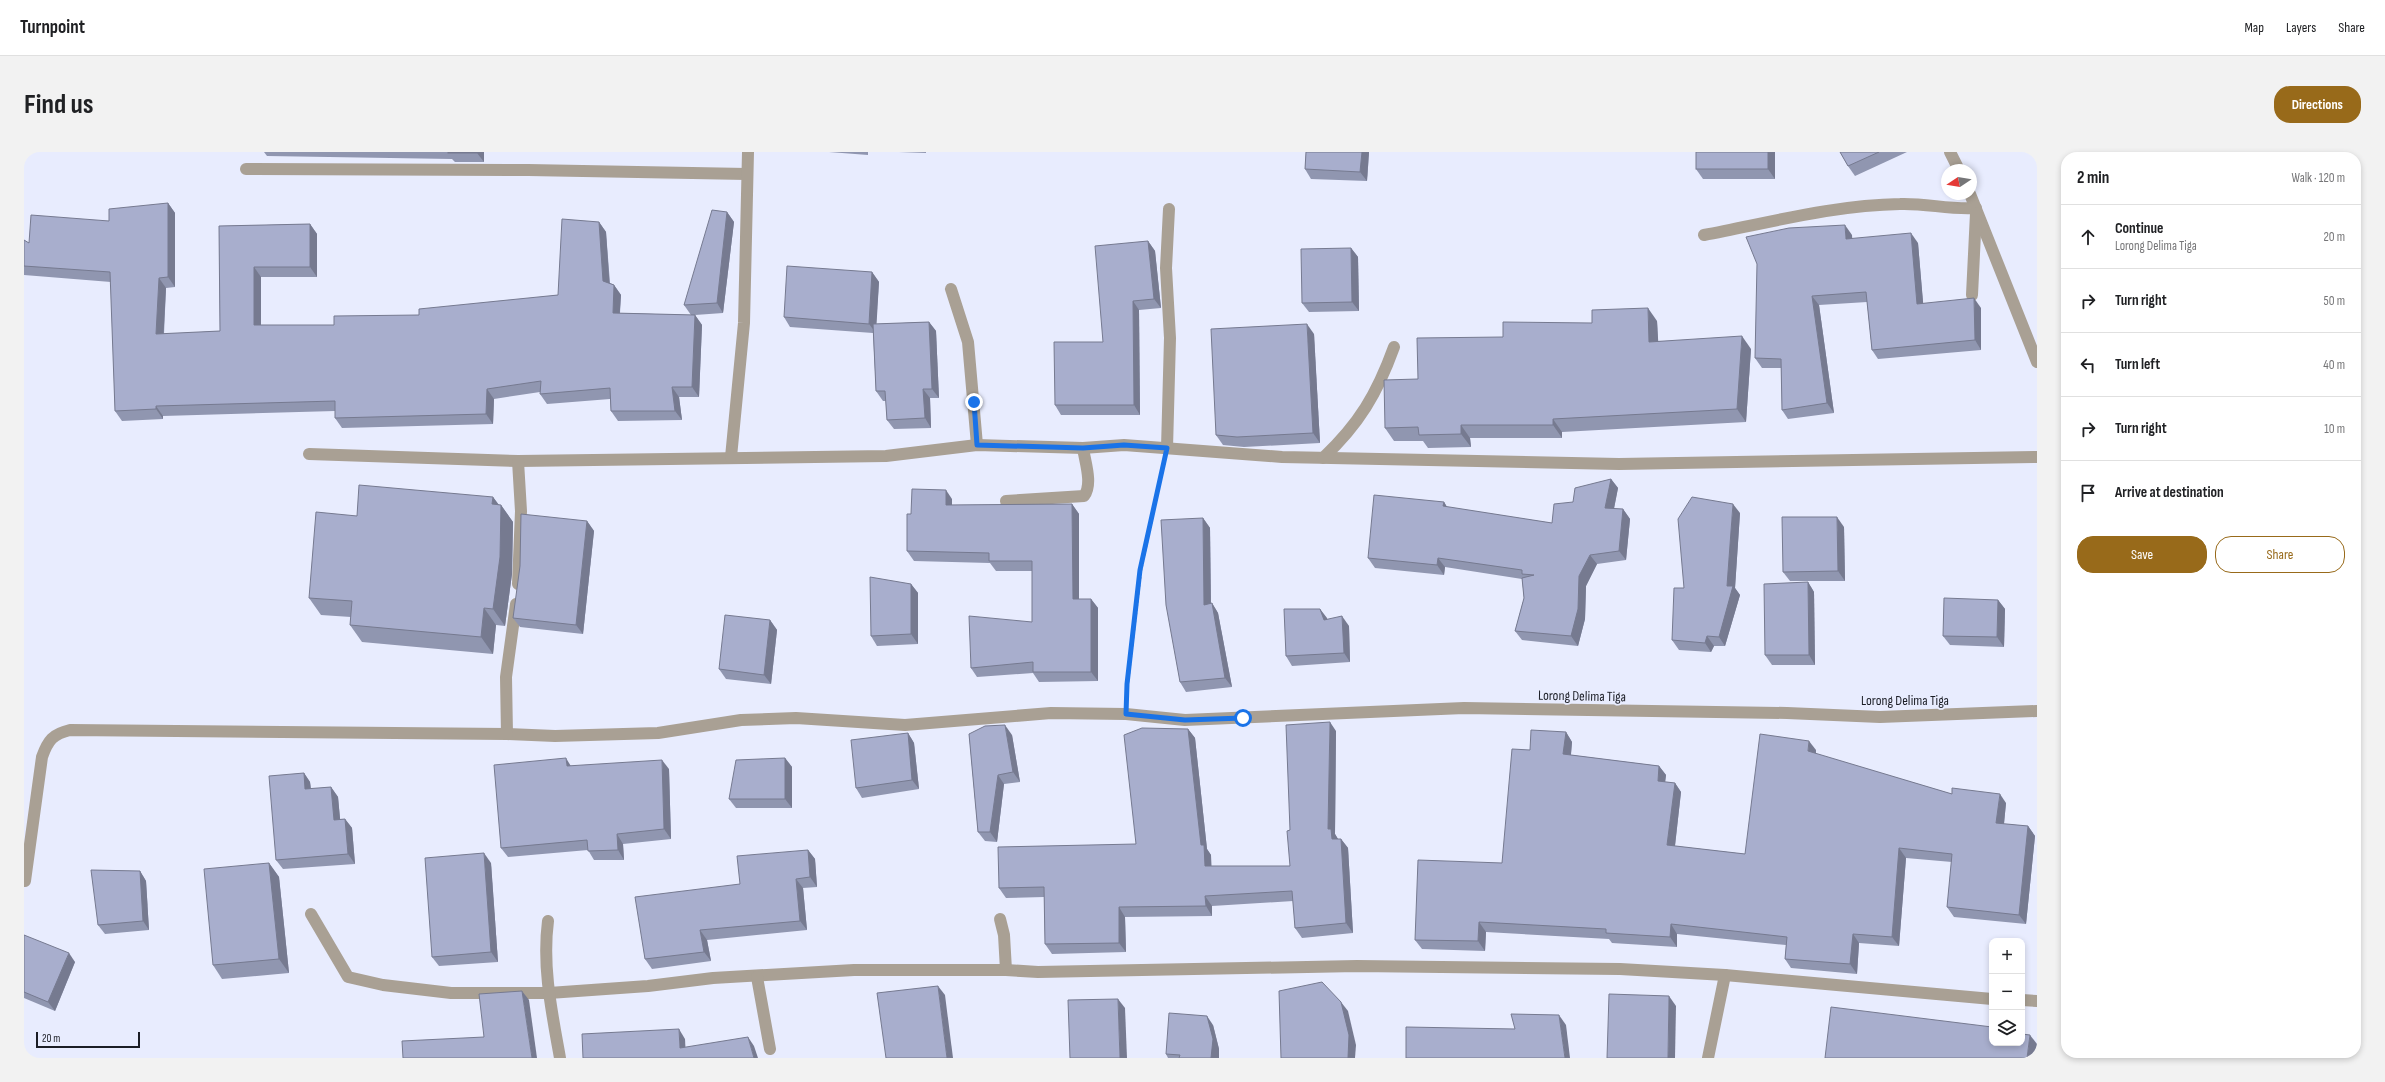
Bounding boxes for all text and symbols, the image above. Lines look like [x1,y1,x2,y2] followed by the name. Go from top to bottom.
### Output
[20,16,85,39] text: Turnpoint
[2244,19,2264,36] text: Map
[2286,19,2316,36] text: Layers
[2338,19,2365,36] text: Share
[2274,86,2361,123] button: Directions
[24,88,93,121] text: Find us
[1941,164,1977,200] north arrow
[2077,168,2109,188] text: 2 min
[2292,170,2345,186] text: Walk · 120 m
[2115,219,2164,238] text: Continue
[2077,226,2099,248] icon: ahead
[2323,229,2345,245] text: 20 m
[2115,238,2197,254] text: Lorong Delima Tiga
[2077,290,2099,312] icon: right
[2115,291,2167,310] text: Turn right
[2324,293,2345,309] text: 50 m
[2077,354,2099,376] icon: left
[2115,355,2160,374] text: Turn left
[2323,357,2345,373] text: 40 m
[965,393,983,411] route end
[2077,418,2099,440] icon: right
[2115,419,2167,438] text: Turn right
[2324,421,2345,437] text: 10 m
[2077,482,2099,504] icon: arrive
[2115,483,2224,502] text: Arrive at destination
[2077,536,2207,573] button: Save
[2215,536,2345,573] button: Share
[1538,687,1626,705] street label: Lorong Delima Tiga
[1861,692,1949,709] street label: Lorong Delima Tiga
[1234,709,1252,727] route start
[1989,938,2025,1046] map controls
[1989,938,2025,974] button: +
[1989,974,2025,1010] button: −
[1989,1010,2025,1046] button: layers
[36,1030,140,1049] scale bar
[42,1032,60,1045] text: 20 m

